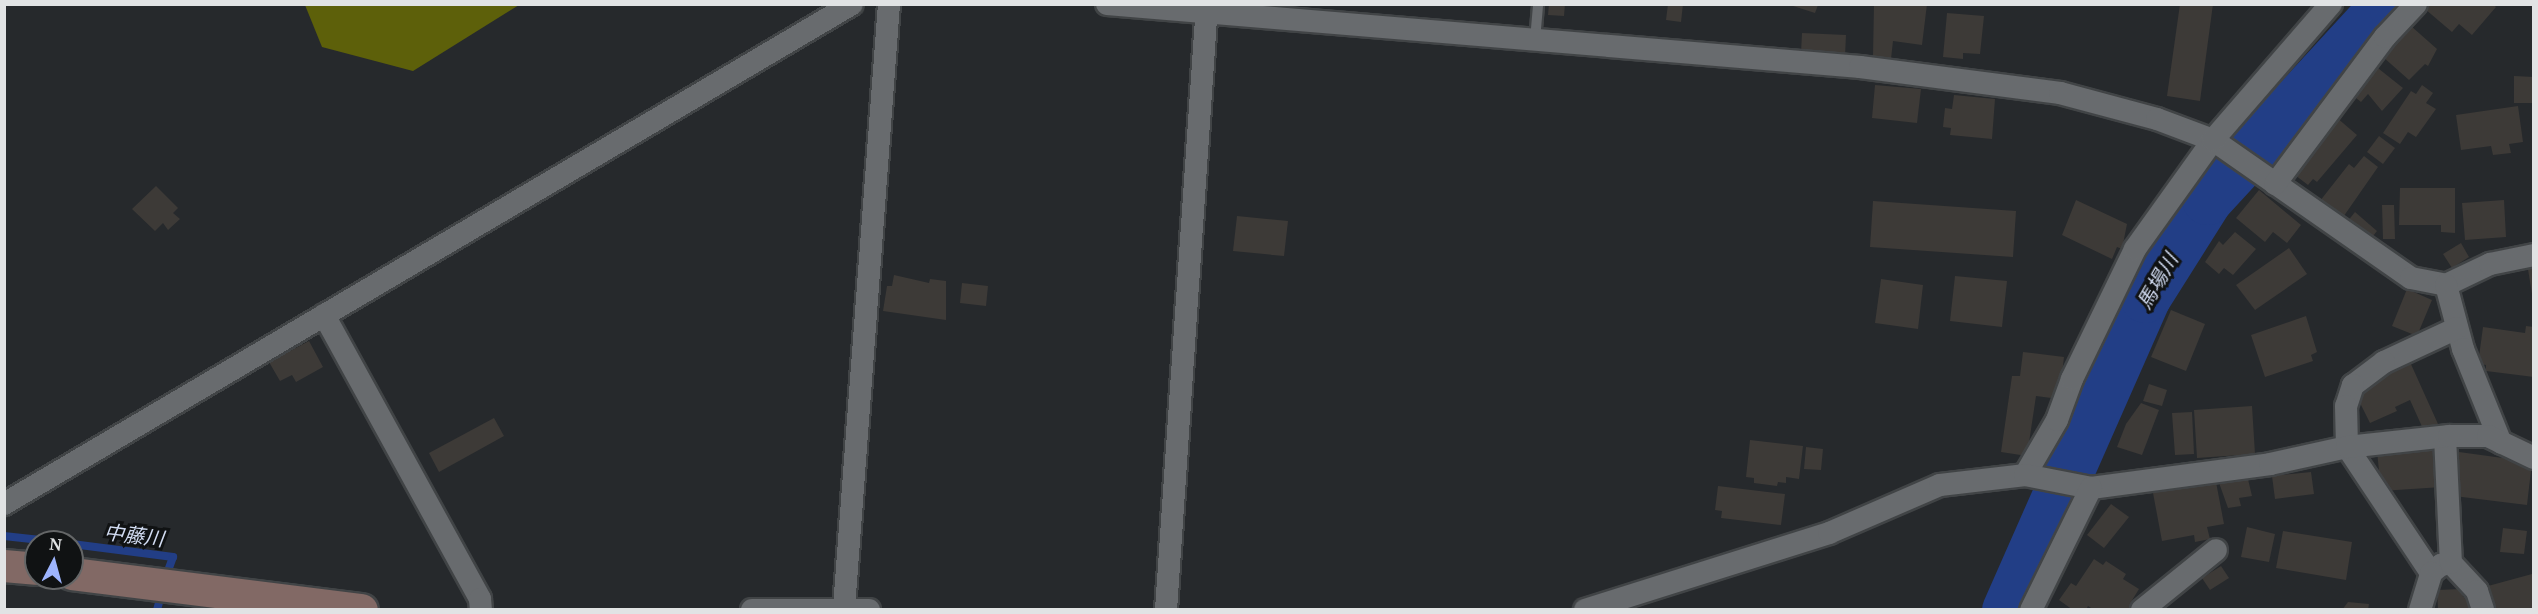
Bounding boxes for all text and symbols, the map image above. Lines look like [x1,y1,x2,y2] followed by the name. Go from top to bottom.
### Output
[2132,249,2182,313] water label: 馬場川
[103,519,165,551] water label: 中藤川
[24,530,84,590] north arrow
[48,532,63,556] text: N

